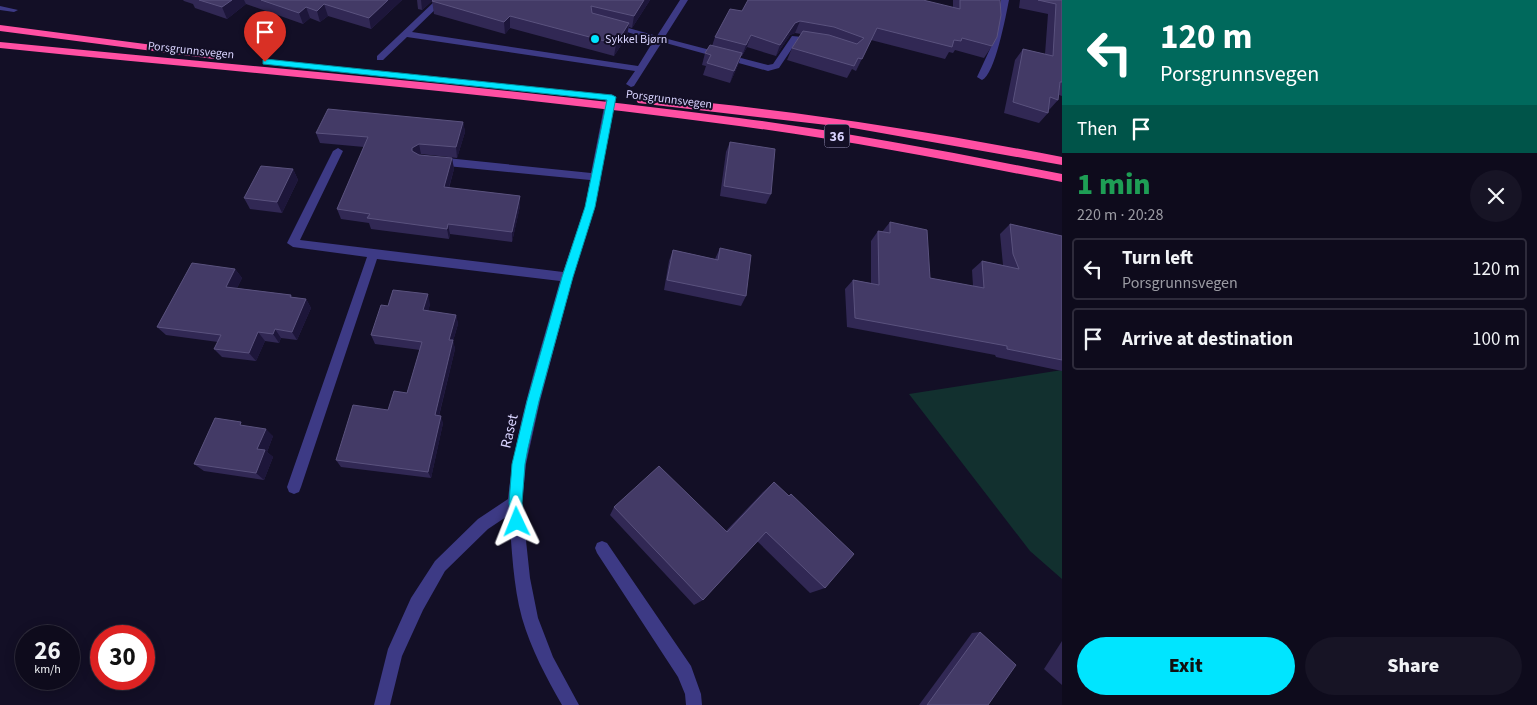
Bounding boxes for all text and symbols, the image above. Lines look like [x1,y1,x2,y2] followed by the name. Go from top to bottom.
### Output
[244,11,286,62] pin
[1160,12,1252,62] text: 120 m
[251,18,279,46] icon: arrive
[1077,20,1142,85] icon: left
[605,31,667,48] place label: Sykkel Bjørn
[589,33,601,45] marker: Sykkel Bjørn
[147,38,235,63] street label: Porsgrunnsvegen
[1160,58,1319,90] text: Porsgrunnsvegen
[625,86,713,113] street label: Porsgrunnsvegen
[1127,115,1155,143] icon: arrive
[1077,116,1117,143] text: Then
[824,124,850,148] road number: 36
[1077,163,1151,206] text: 1 min
[1470,170,1522,222] button: close
[1077,204,1164,226] text: 220 m · 20:28
[1122,245,1193,272] text: Turn left
[1079,255,1107,283] icon: left
[1472,256,1520,283] text: 120 m
[1122,272,1238,294] text: Porsgrunnsvegen
[1079,325,1107,353] icon: arrive
[1122,326,1293,353] text: Arrive at destination
[1472,326,1520,353] text: 100 m
[495,412,524,450] street label: Raset
[490,495,542,547] position arrow
[90,625,155,690] speed limit sign: 30
[34,633,61,669] text: 26
[1077,637,1295,695] button: Exit
[1305,637,1522,695] button: Share
[34,661,61,678] text: km/h

